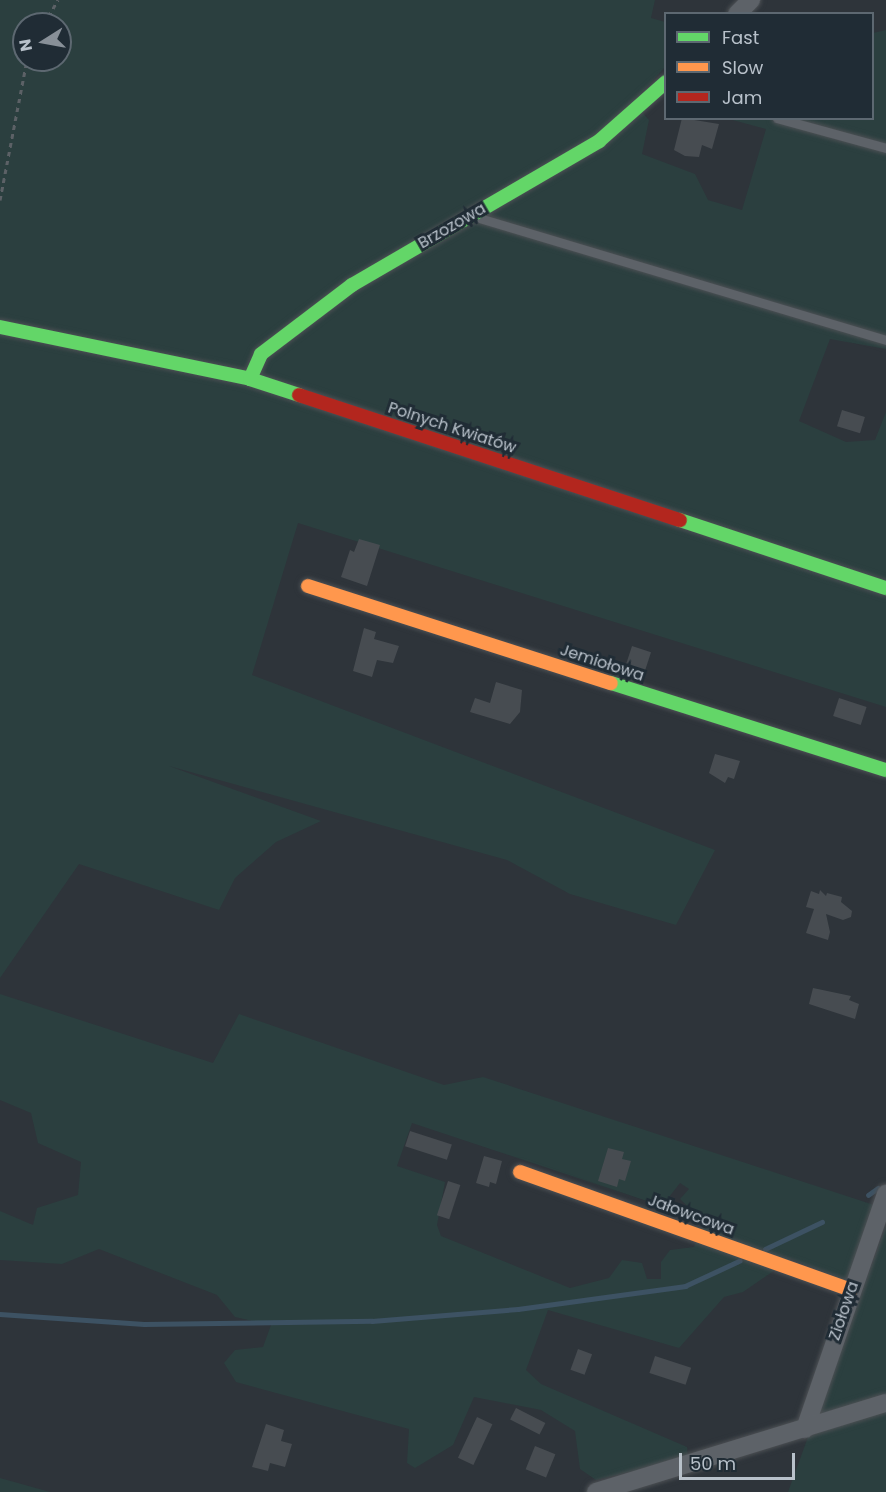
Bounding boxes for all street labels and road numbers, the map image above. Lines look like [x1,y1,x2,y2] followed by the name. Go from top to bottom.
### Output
[415,199,489,253] street label: Brzozowa
[386,398,518,458] street label: Polnych Kwiatów
[558,640,646,686] street label: Jemiołowa
[645,1190,737,1240] street label: Jałowcowa
[825,1279,863,1343] street label: Ziołowa

